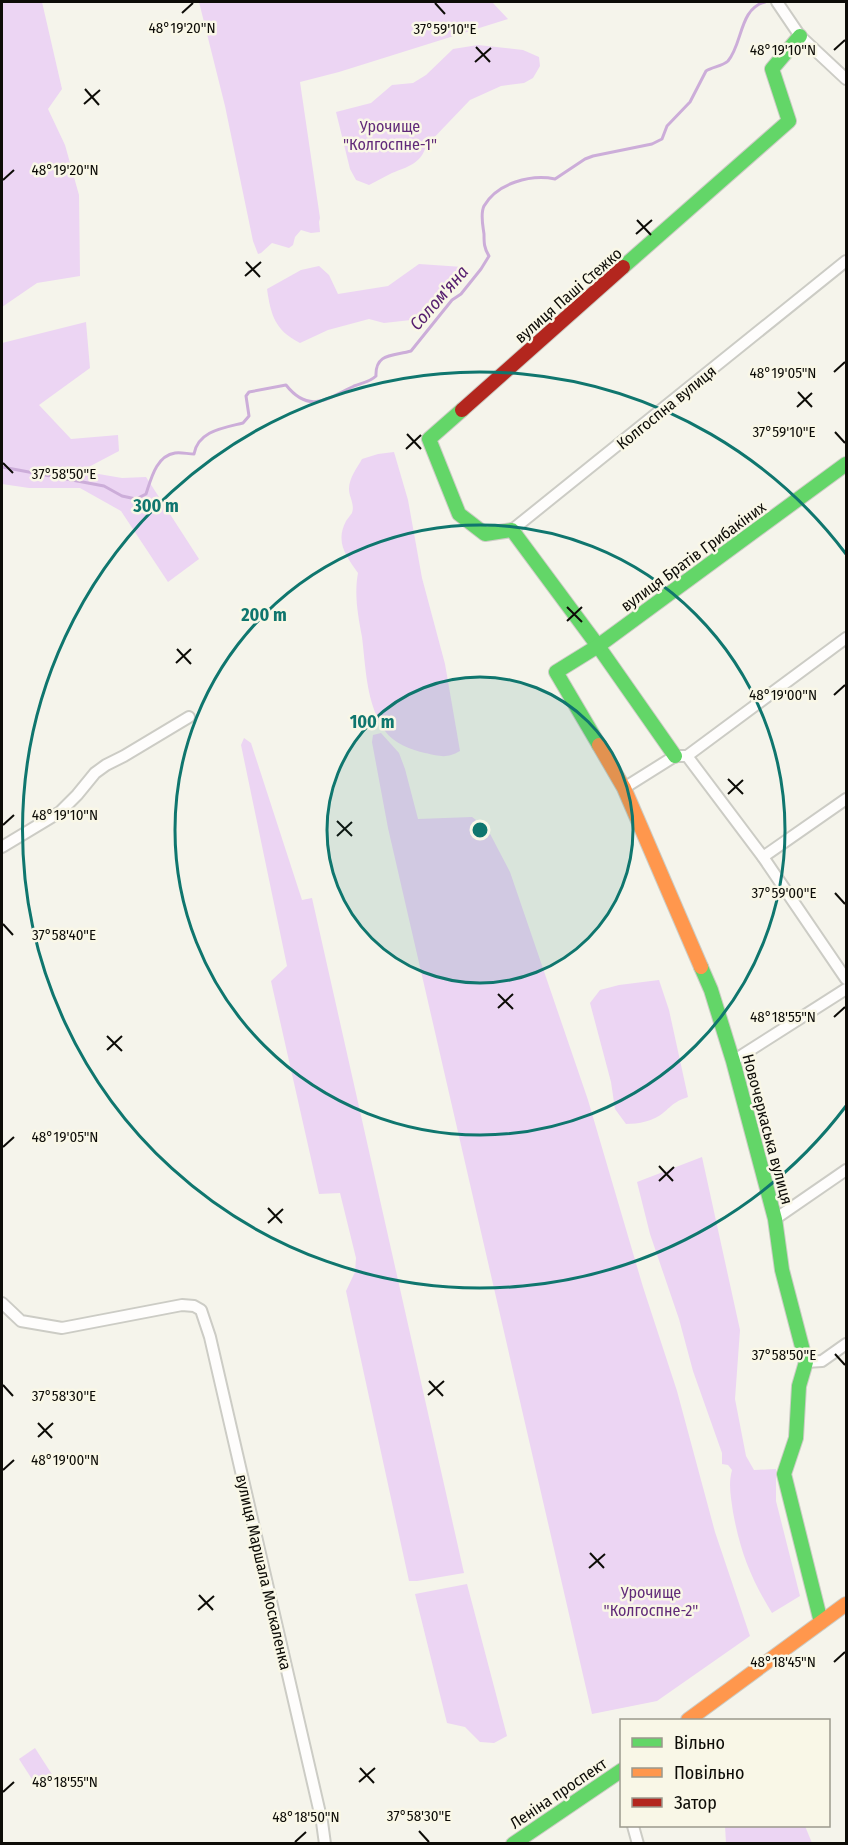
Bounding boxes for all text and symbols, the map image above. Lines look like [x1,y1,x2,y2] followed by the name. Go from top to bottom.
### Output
[148,19,216,37] text: 48°19'20"N
[413,20,477,38] text: 37°59'10"E
[750,41,816,59] text: 48°19'10"N
[343,117,437,154] park label: Урочище "Колгоспне-1"
[31,161,99,179] text: 48°19'20"N
[511,244,626,347] street label: вулиця Паші Стежко
[405,261,473,335] water label: Солом'яна
[613,361,720,453] street label: Колгоспна вулиця
[750,364,816,382] text: 48°19'05"N
[752,423,816,441] text: 37°59'10"E
[32,465,96,483] text: 37°58'50"E
[132,495,179,517] text: 300 m
[617,497,769,615] street label: вулиця Братів Грибакіних
[240,604,287,626] text: 200 m
[749,686,817,704] text: 48°19'00"N
[350,711,394,733] text: 100 m
[32,806,98,824] text: 48°19'10"N
[470,820,490,840] centre of rings
[752,884,816,902] text: 37°59'00"E
[32,926,96,944] text: 37°58'40"E
[750,1008,816,1026] text: 48°18'55"N
[738,1052,797,1206] street label: Новочеркаська вулиця
[32,1128,98,1146] text: 48°19'05"N
[752,1346,816,1364] text: 37°58'50"E
[32,1387,96,1405] text: 37°58'30"E
[31,1451,99,1469] text: 48°19'00"N
[232,1472,295,1672] street label: вулиця Маршала Москаленка
[604,1583,698,1620] park label: Урочище "Колгоспне-2"
[750,1653,816,1671] text: 48°18'45"N
[620,1719,830,1827] legend
[674,1732,725,1754] text: Вільно
[506,1754,611,1833] street label: Леніна проспект
[674,1762,745,1784] text: Повільно
[32,1773,98,1791] text: 48°18'55"N
[674,1792,717,1814] text: Затор
[387,1807,451,1825] text: 37°58'30"E
[272,1808,340,1826] text: 48°18'50"N

